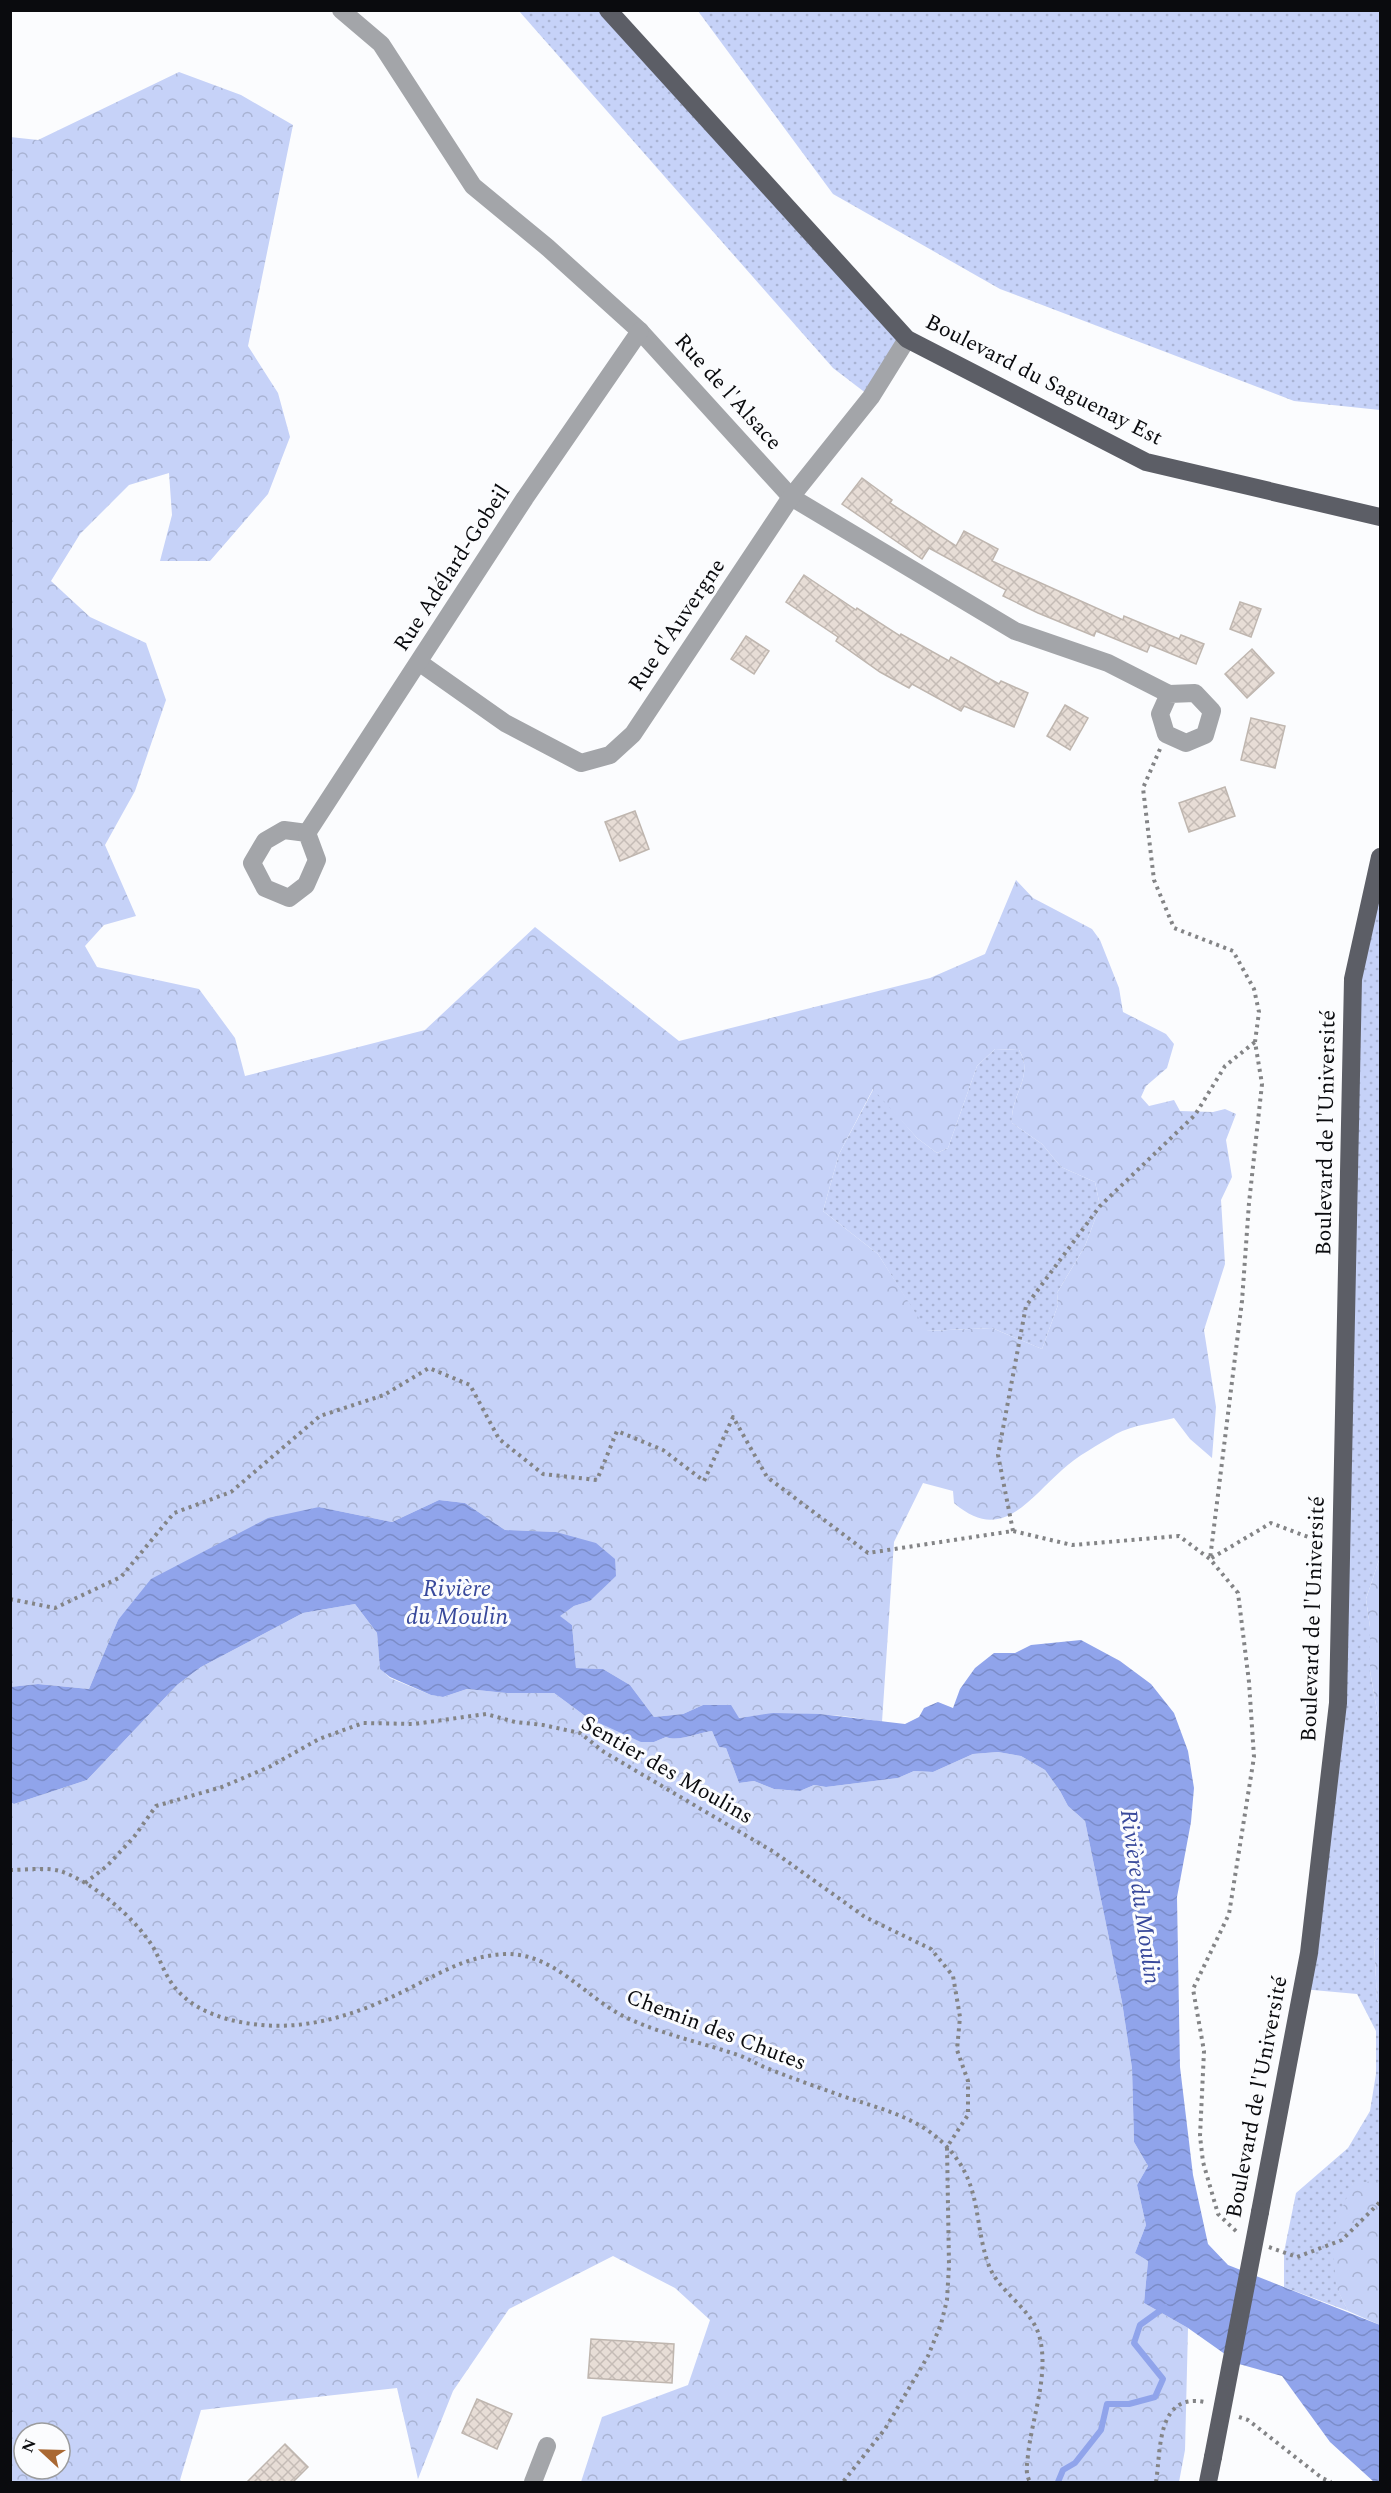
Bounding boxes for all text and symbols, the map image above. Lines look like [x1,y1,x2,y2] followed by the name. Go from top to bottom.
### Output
[920,306,1169,454] street label: Boulevard du Saguenay Est
[666,326,790,458] street label: Rue de l'Alsace
[385,478,519,658] street label: Rue Adélard-Gobeil
[620,552,734,698] street label: Rue d'Auvergne
[1307,1010,1345,1256] street label: Boulevard de l'Université
[1292,1495,1334,1743] street label: Boulevard de l'Université
[406,1571,509,1635] water label: Rivière du Moulin
[575,1707,759,1833] street label: Sentier des Moulins
[1110,1807,1170,1987] water label: Rivière du Moulin
[1217,1973,1297,2221] street label: Boulevard de l'Université
[621,1980,811,2080] street label: Chemin des Chutes
[12,2421,72,2481] north arrow
[15,2435,43,2456] text: N

